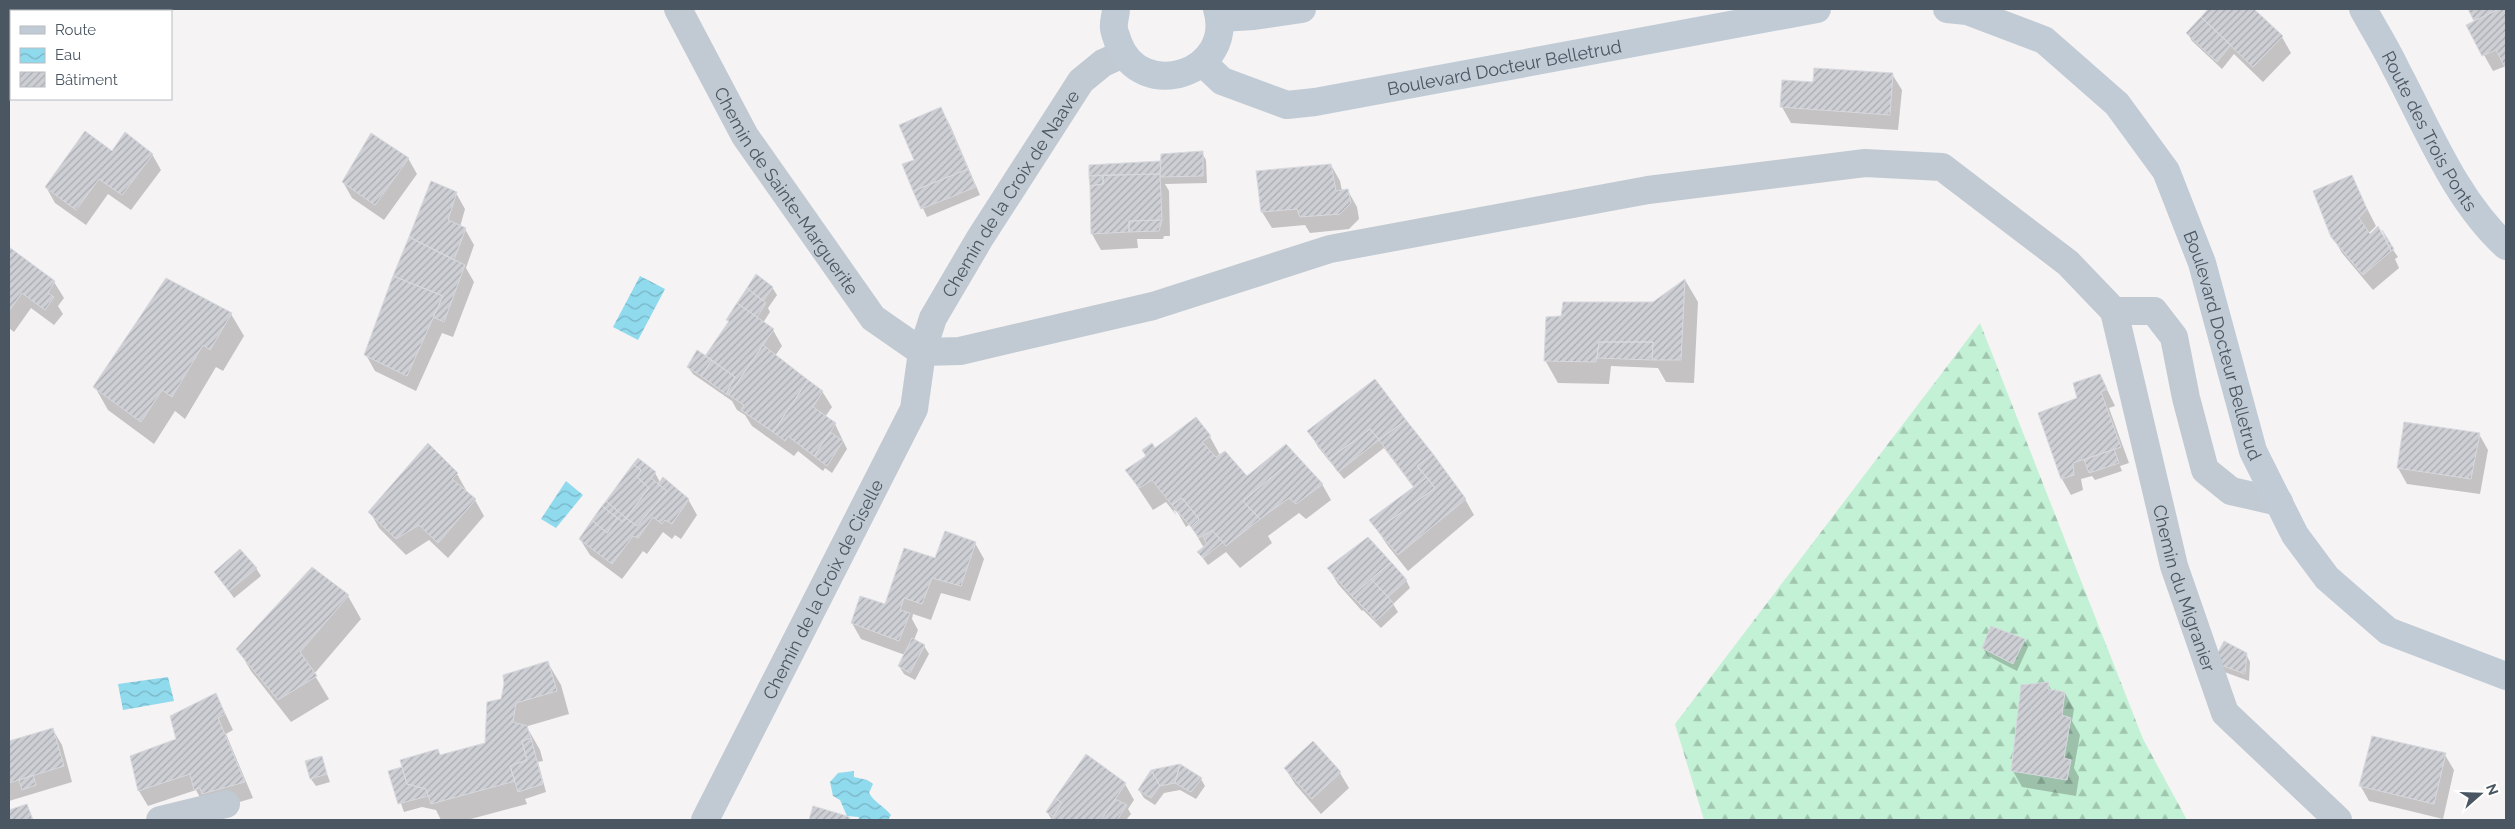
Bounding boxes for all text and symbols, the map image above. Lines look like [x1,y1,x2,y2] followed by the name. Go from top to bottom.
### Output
[10,10,172,100] legend
[55,21,96,39] text: Route
[1385,35,1623,99] street label: Boulevard Docteur Belletrud
[55,46,81,64] text: Eau
[2378,47,2482,215] street label: Route des Trois Ponts
[55,71,118,89] text: Bâtiment
[710,83,864,299] street label: Chemin de Sainte-Marguerite
[937,85,1083,301] street label: Chemin de la Croix de Naave
[2180,227,2266,464] street label: Boulevard Docteur Belletrud
[758,475,887,703] street label: Chemin de la Croix de Ciselle
[2149,502,2221,675] street label: Chemin du Migranier
[2455,769,2505,819] north arrow
[2483,782,2502,797] text: N

